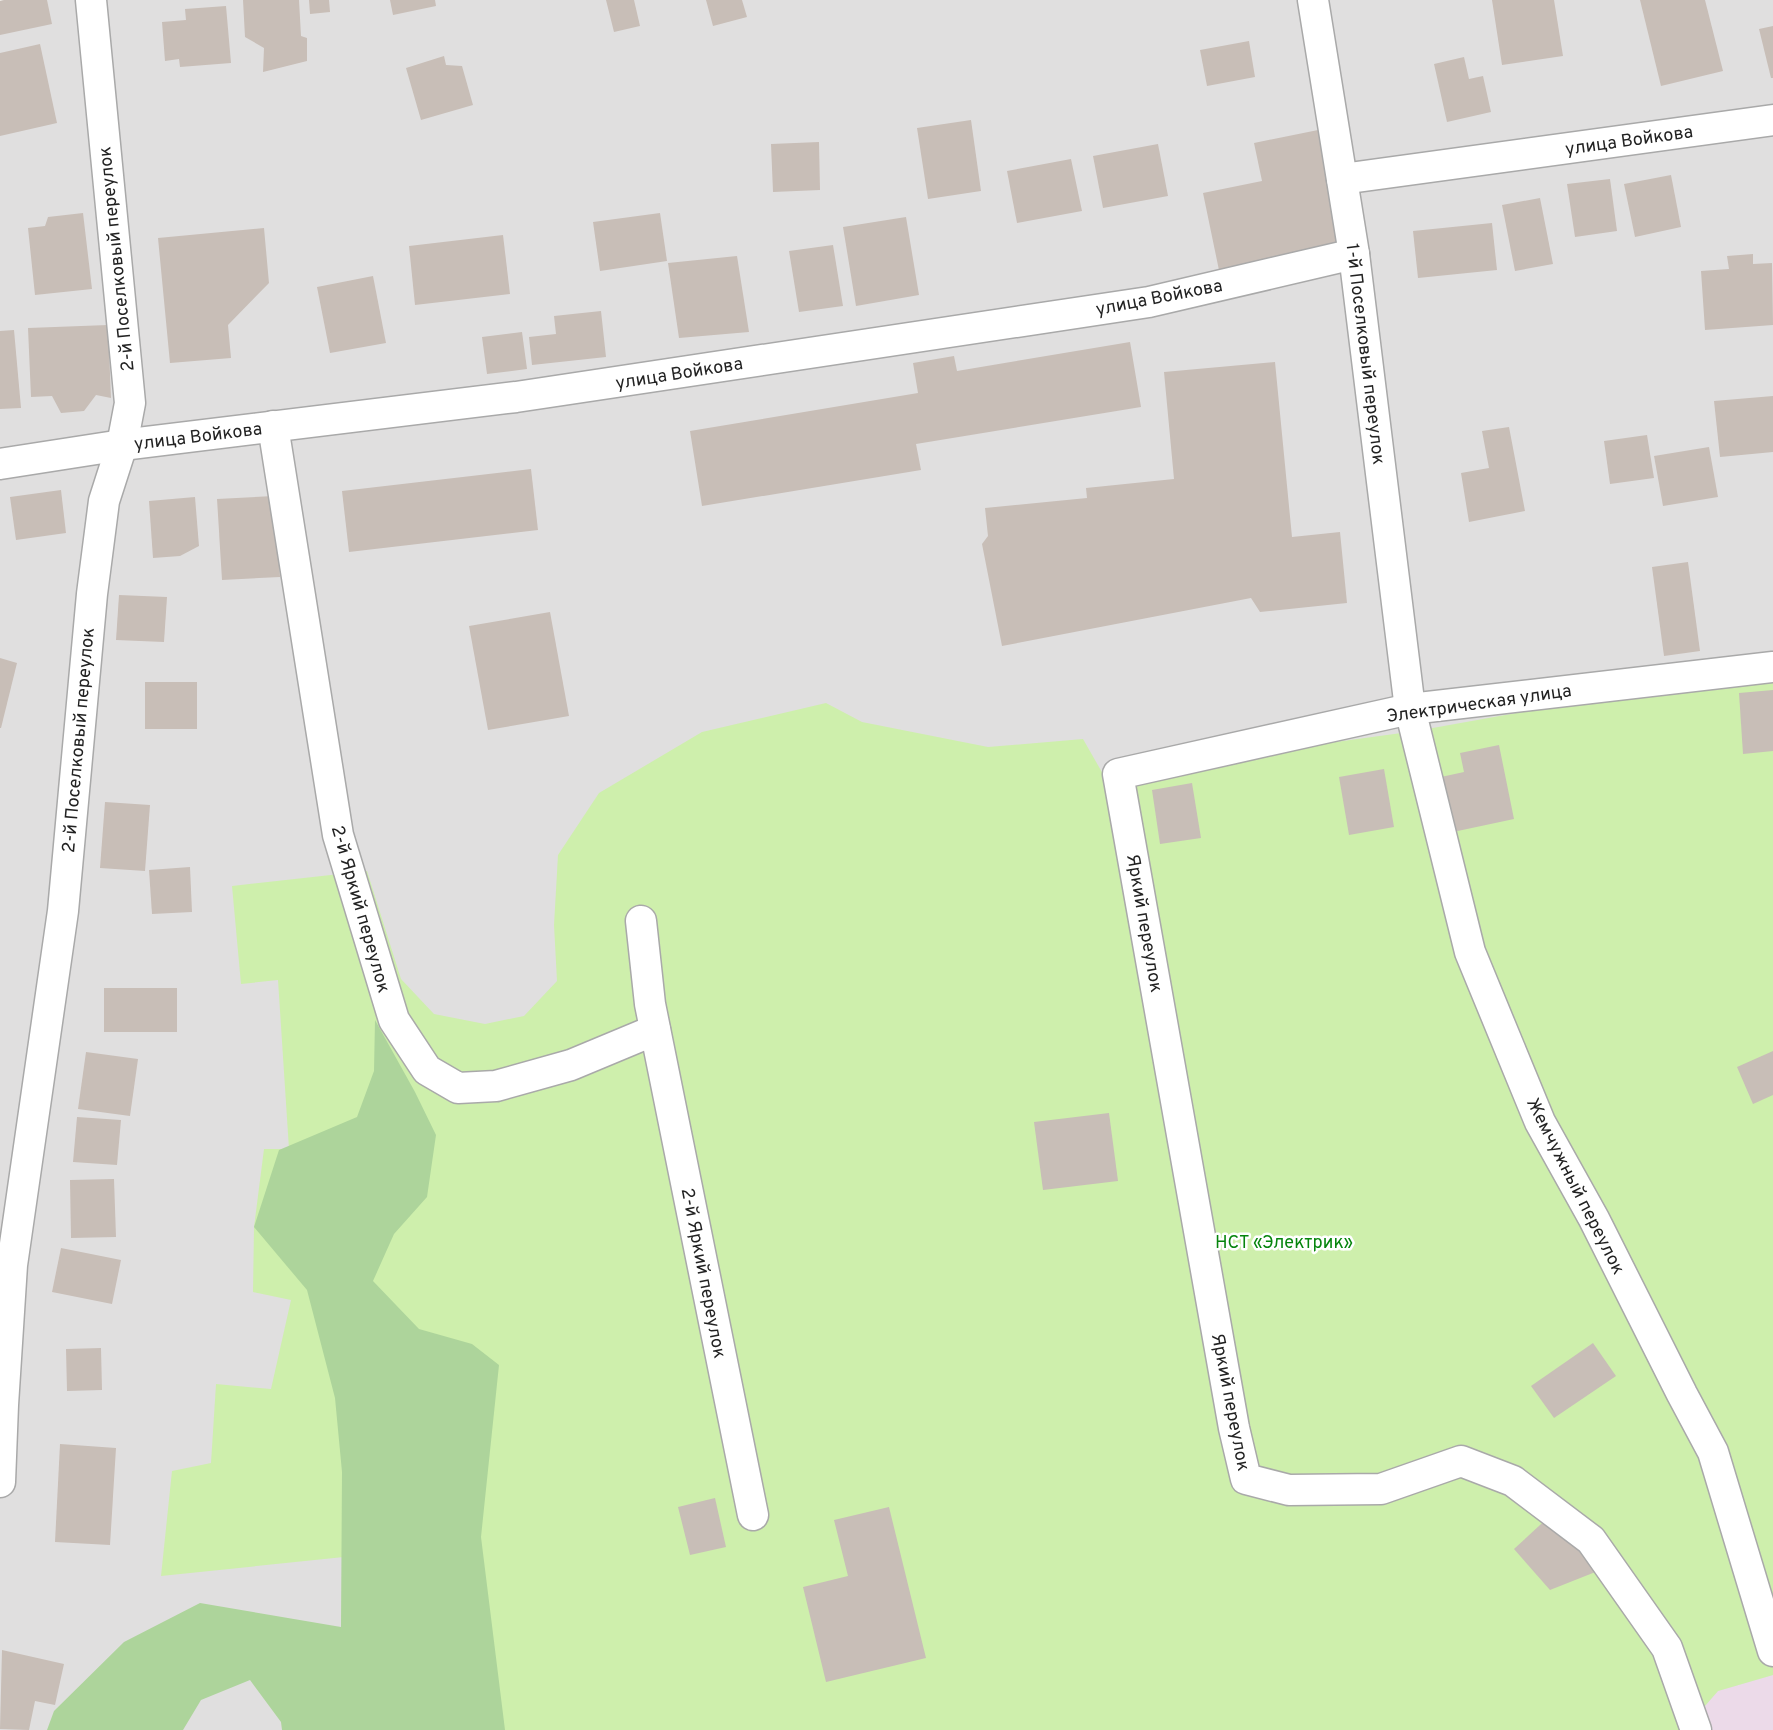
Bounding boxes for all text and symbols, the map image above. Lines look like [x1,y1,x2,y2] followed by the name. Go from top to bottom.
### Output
[1564,121,1695,162] street label: улица Войкова
[94,145,141,372] street label: 2-й Поселковый переулок
[1340,242,1389,466] street label: 1-й Поселковый переулок
[1094,275,1225,322] street label: улица Войкова
[614,353,745,396] street label: улица Войкова
[133,418,263,457] street label: улица Войкова
[58,627,101,854] street label: 2-й Поселковый переулок
[1385,680,1573,729] street label: Электрическая улица
[325,823,394,996] street label: 2-й Яркий переулок
[1120,852,1167,994] street label: Яркий переулок
[1520,1095,1629,1279] street label: Жемчужный переулок
[675,1186,730,1360] street label: 2-й Яркий переулок
[1215,1232,1353,1255] park label: НСТ «Электрик»
[1205,1331,1254,1473] street label: Яркий переулок

